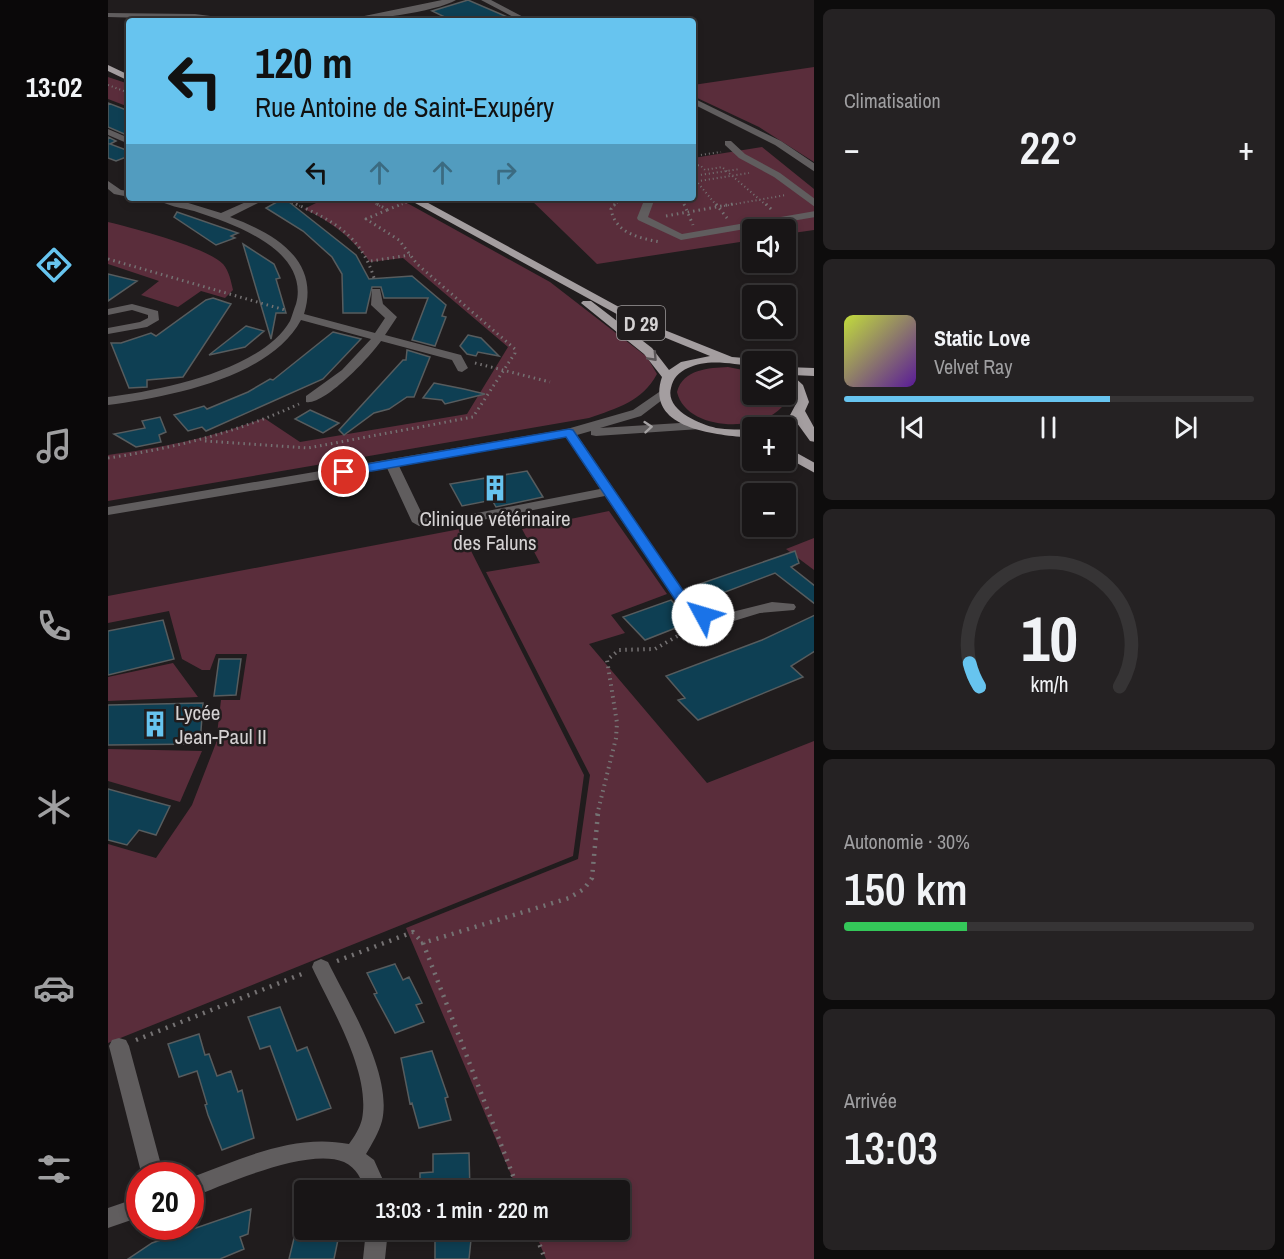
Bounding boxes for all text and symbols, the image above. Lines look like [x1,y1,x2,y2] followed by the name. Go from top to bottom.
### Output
[255,35,353,91] text: 120 m
[156,42,234,120] icon: left
[26,69,82,105] text: 13:02
[844,87,941,114] text: Climatisation
[255,89,554,125] text: Rue Antoine de Saint-Exupéry
[1019,117,1079,178] text: 22°
[844,126,860,170] text: −
[1238,126,1254,170] text: +
[300,156,333,189] icon: left
[363,156,396,189] icon: ahead
[426,156,459,189] icon: ahead
[489,156,522,189] icon: right
[742,219,796,537] map controls
[742,219,796,273] button: sound
[33,244,75,286] icon: directions
[742,285,796,339] button: search
[617,306,665,340] road number: D 29
[934,323,1030,353] text: Static Love
[646,350,657,361] one-way arrow
[742,351,796,405] button: layers
[934,353,1012,380] text: Velvet Ray
[896,411,929,444] icon: previous
[1032,411,1065,444] icon: pause
[1169,411,1202,444] icon: next
[742,417,796,471] button: +
[644,421,653,434] one-way arrow
[33,425,75,467] icon: music
[318,446,369,497] pin
[327,455,360,488] icon: arrive
[480,473,510,503] building icon: Clinique vétérinaire des Faluns
[742,483,796,537] button: −
[419,504,571,557] place label: Clinique vétérinaire des Faluns
[671,583,735,647] position arrow
[1021,596,1077,680] text: 10
[33,605,75,647] icon: phone
[1030,670,1068,699] text: km/h
[175,698,267,751] place label: Lycée Jean-Paul II
[140,709,170,739] building icon: Lycée Jean-Paul II
[33,786,75,828] icon: climate
[844,828,970,855] text: Autonomie · 30%
[844,858,968,919] text: 150 km
[33,967,75,1009] icon: car
[844,1087,897,1114] text: Arrivée
[844,1117,938,1178] text: 13:03
[33,1148,75,1190] icon: filters
[126,1162,204,1240] speed limit sign: 20
[375,1195,549,1225] text: 13:03 · 1 min · 220 m

